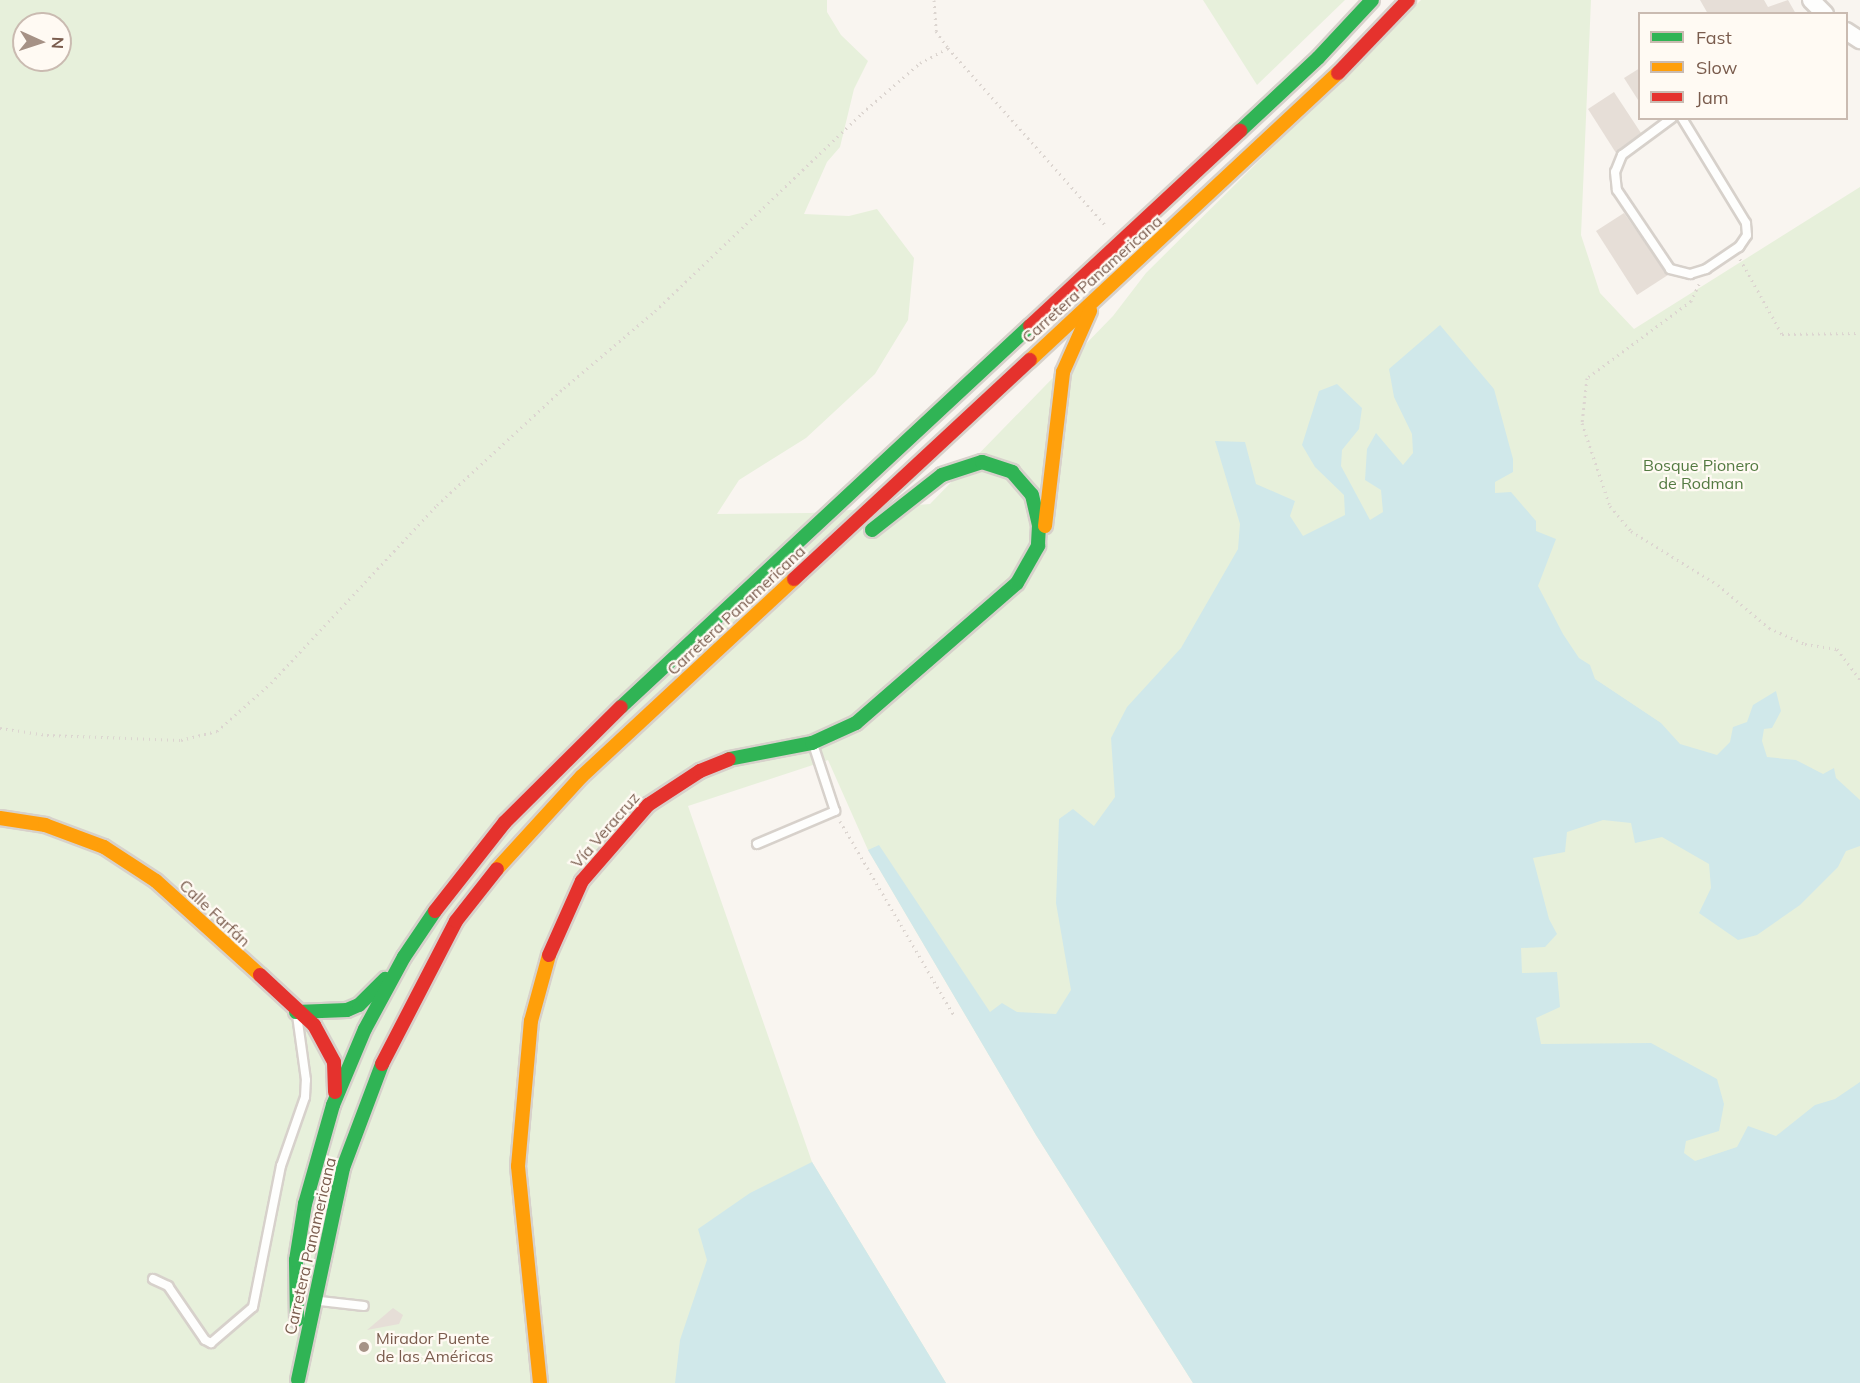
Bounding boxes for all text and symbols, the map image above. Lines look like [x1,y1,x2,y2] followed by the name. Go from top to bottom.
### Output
[12,12,72,72] north arrow
[1638,12,1848,120] legend
[1696,26,1732,49] text: Fast
[48,36,68,49] text: N
[1696,56,1737,79] text: Slow
[1696,86,1729,109] text: Jam
[1018,211,1166,347] street label: Carretera Panamericana
[1643,455,1759,493] park label: Bosque Pionero de Rodman
[663,541,809,679] street label: Carretera Panamericana
[567,788,643,872] street label: Vía Veracruz
[176,875,254,951] street label: Calle Farfán
[280,1155,340,1337] street label: Carretera Panamericana
[376,1328,494,1366] place label: Mirador Puente de las Américas
[357,1340,371,1354] marker: Mirador Puente de las Américas

